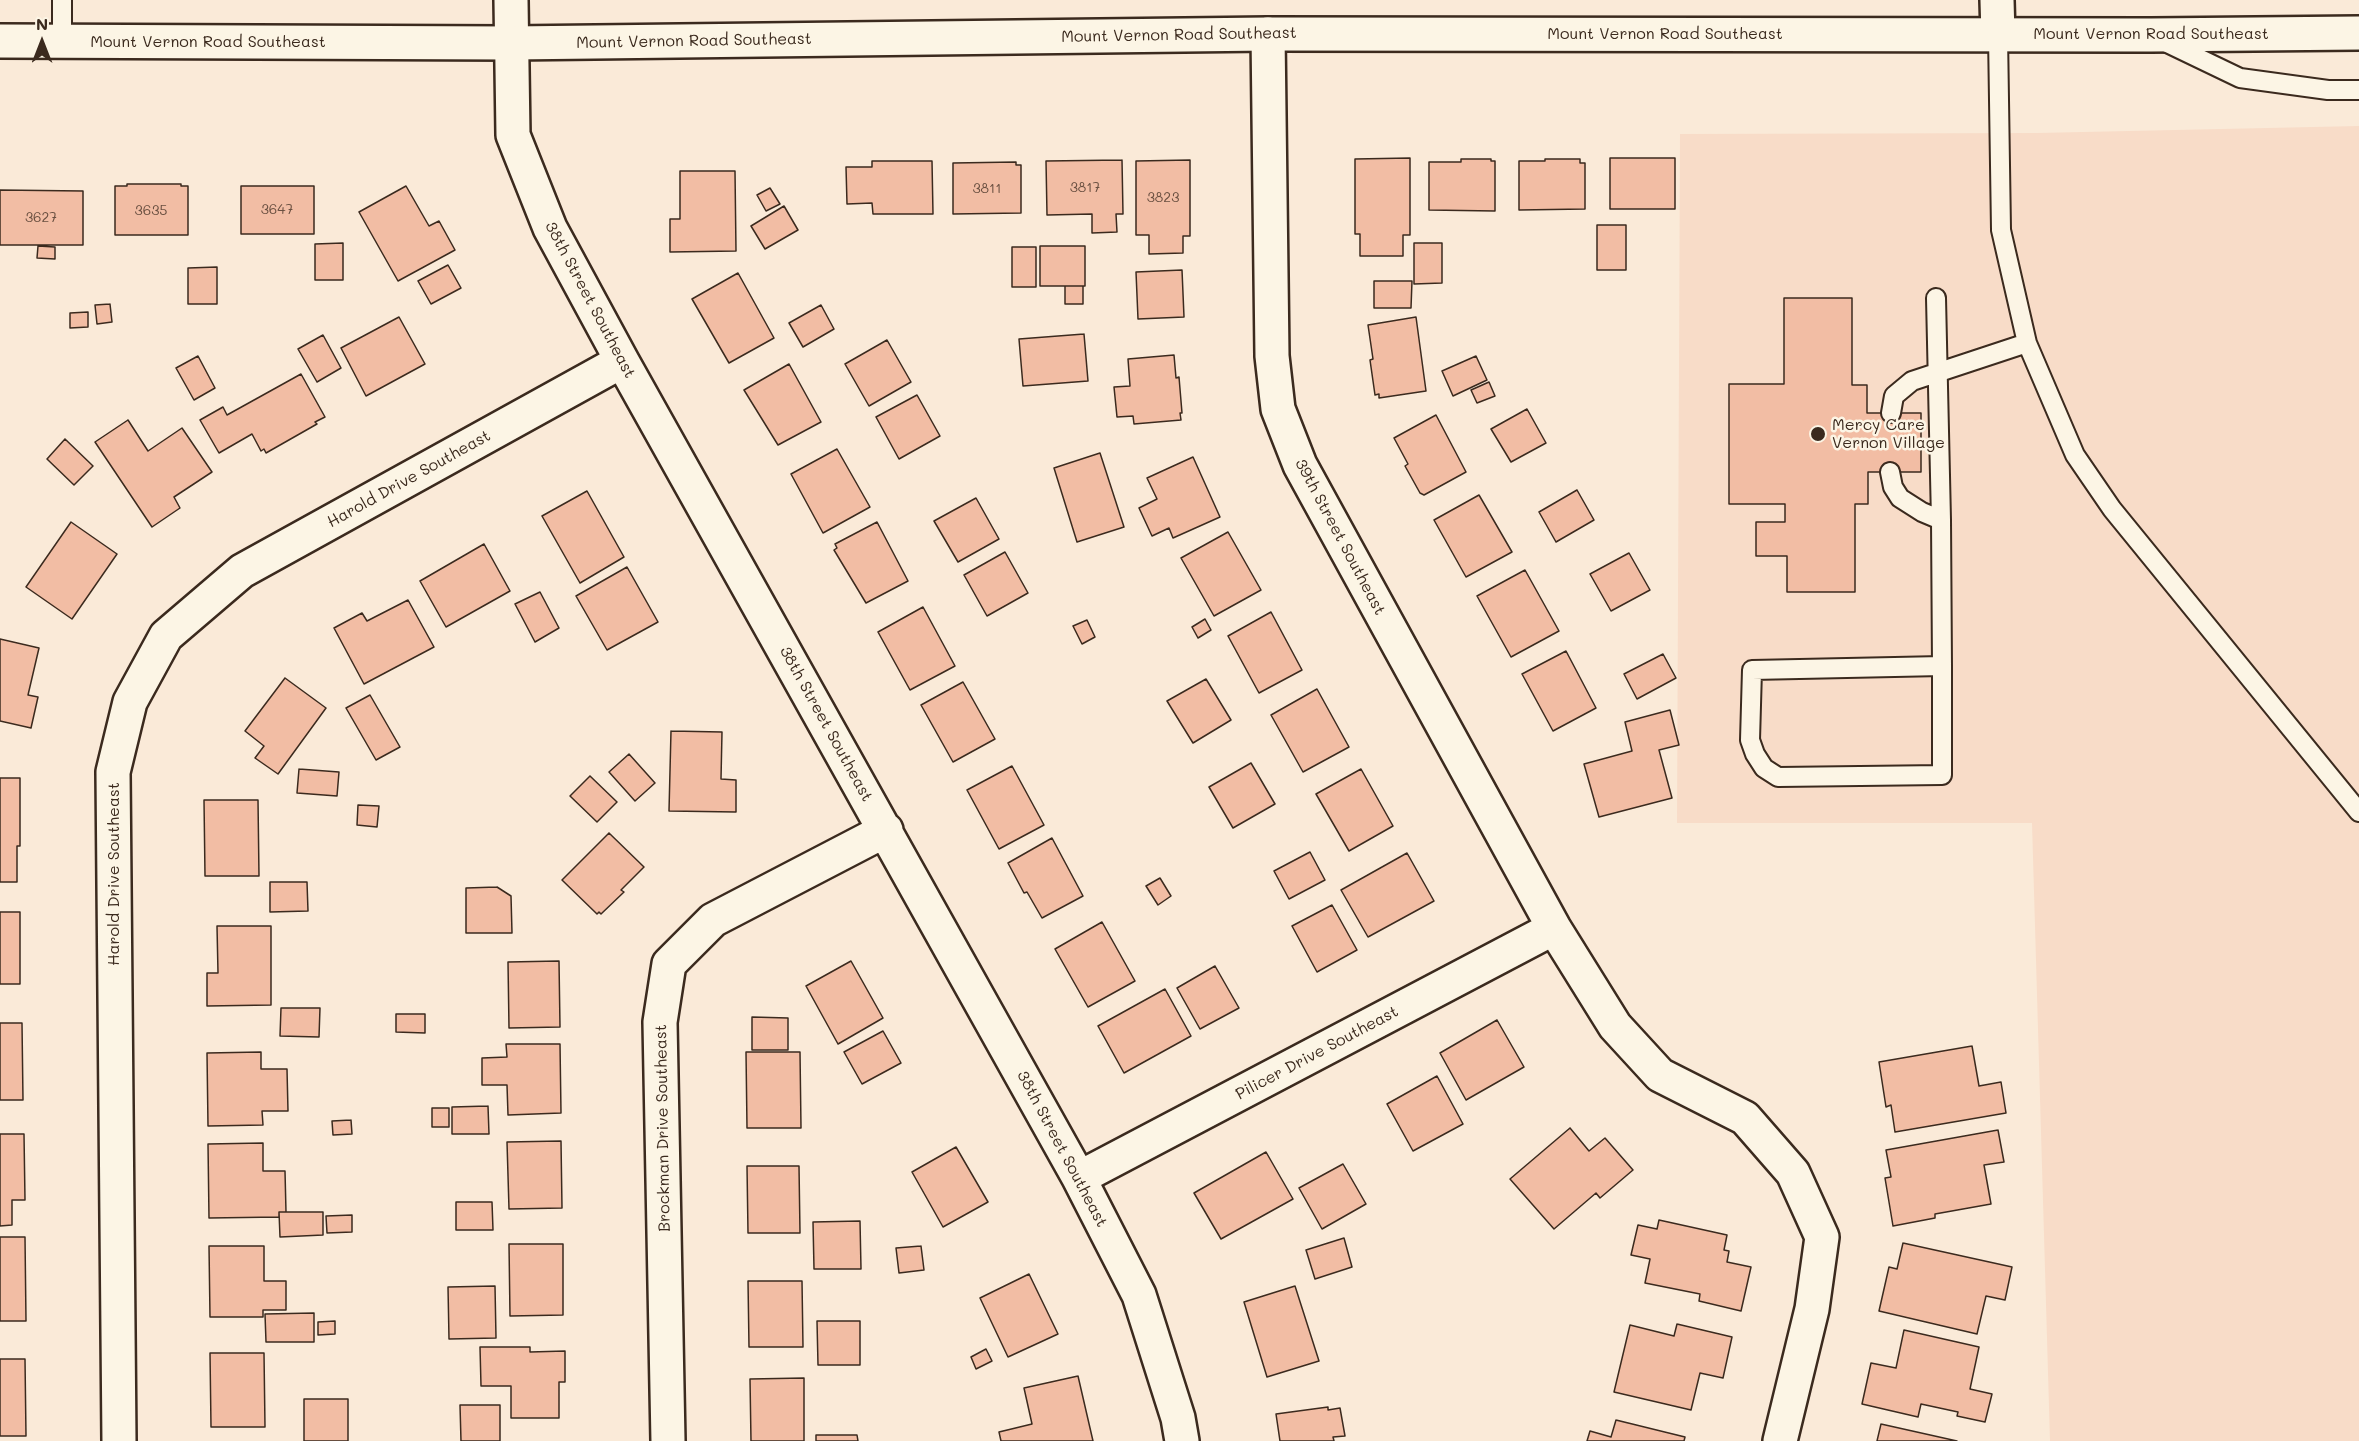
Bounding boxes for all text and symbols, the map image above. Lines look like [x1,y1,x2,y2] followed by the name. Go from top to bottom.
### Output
[12,12,72,72] north arrow
[36,13,48,34] text: N
[1061,23,1297,47] street label: Mount Vernon Road Southeast
[1547,24,1783,44] street label: Mount Vernon Road Southeast
[2033,24,2269,44] street label: Mount Vernon Road Southeast
[576,29,812,53] street label: Mount Vernon Road Southeast
[90,32,326,52] street label: Mount Vernon Road Southeast
[1070,180,1100,196] house number: 3817
[972,181,1002,197] house number: 3811
[1147,190,1179,206] house number: 3823
[261,202,293,218] house number: 3647
[134,203,168,219] house number: 3635
[25,210,57,226] house number: 3627
[541,219,639,381] street label: 38th Street Southeast
[1832,415,1945,453] place label: Mercy Care Vernon Village
[1809,425,1827,443] marker: Mercy Care Vernon Village
[324,426,494,532] street label: Harold Drive Southeast
[1291,456,1389,618] street label: 39th Street Southeast
[775,643,877,805] street label: 38th Street Southeast
[104,782,124,966] street label: Harold Drive Southeast
[1232,1002,1402,1104] street label: Pilicer Drive Southeast
[652,1024,674,1232] street label: Brockman Drive Southeast
[1013,1068,1111,1230] street label: 38th Street Southeast

